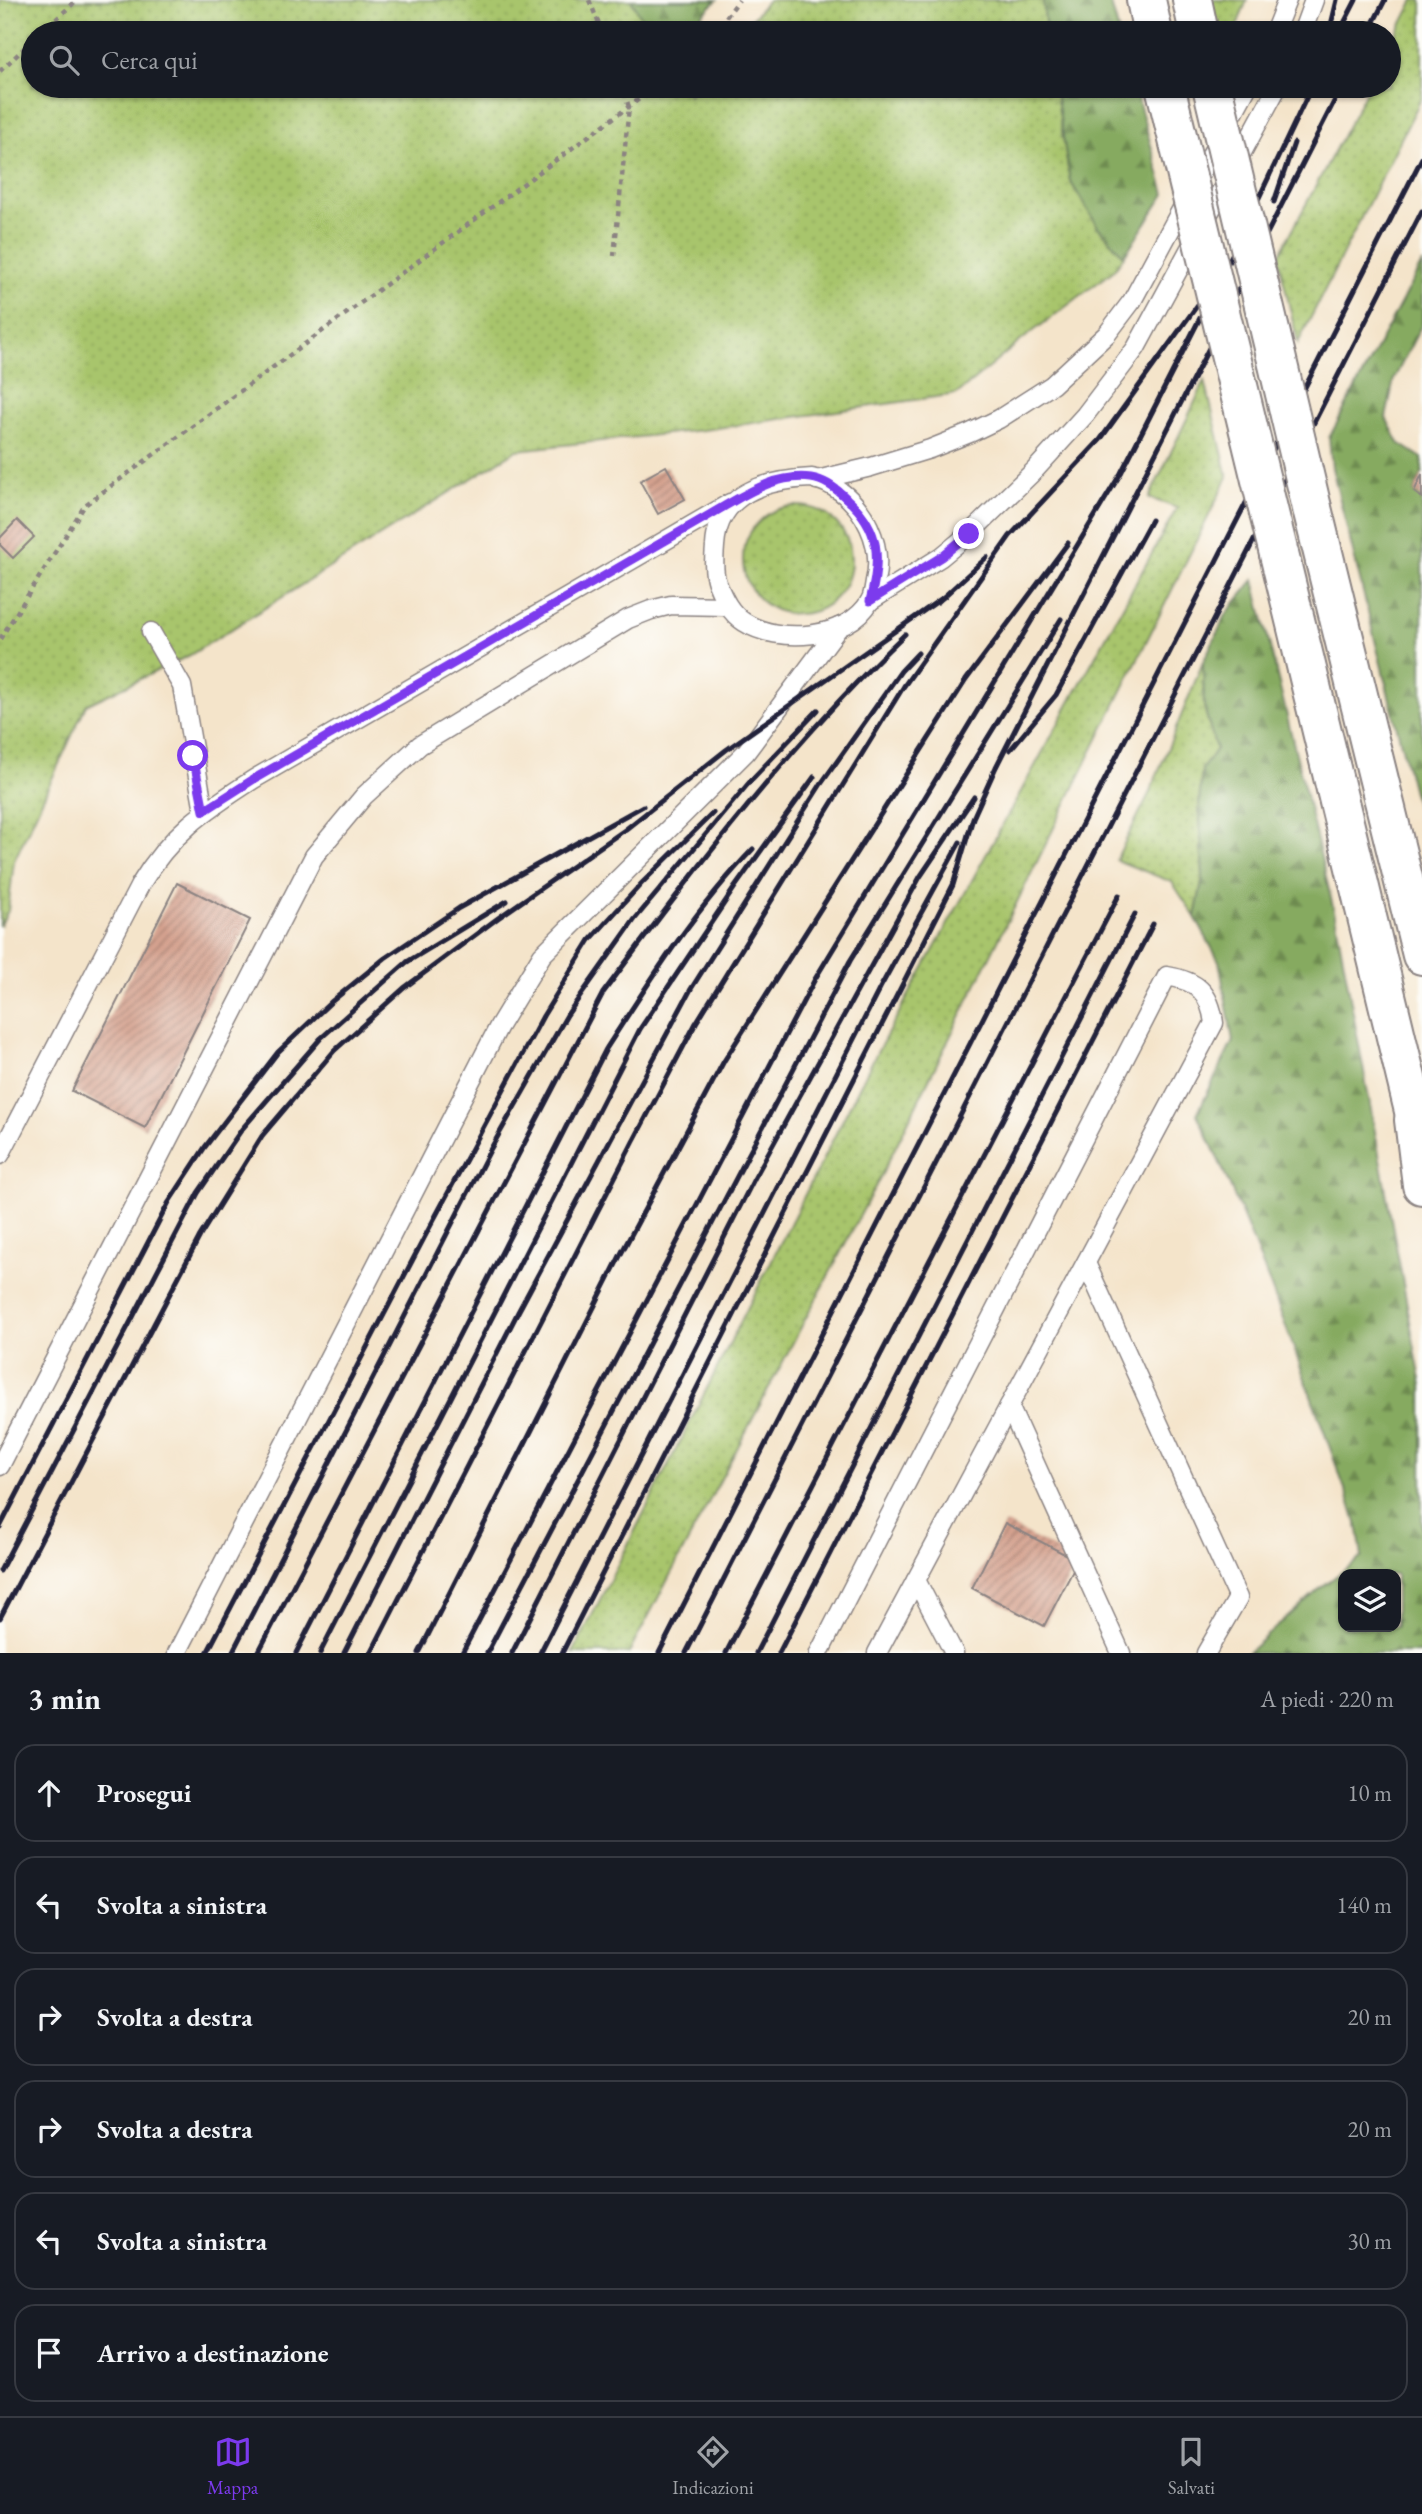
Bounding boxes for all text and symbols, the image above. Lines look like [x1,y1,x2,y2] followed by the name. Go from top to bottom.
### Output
[21,21,1401,98] search box
[45,41,83,79] icon: search
[101,43,198,77] text: Cerca qui
[953,518,984,549] route end
[177,740,208,771] route start
[1338,1569,1401,1632] map controls
[1338,1569,1401,1632] button: layers
[28,1679,101,1718] text: 3 min
[1260,1684,1394,1714] text: A piedi · 220 m
[30,1774,68,1812] icon: ahead
[97,1776,192,1810] text: Prosegui
[1347,1778,1392,1808] text: 10 m
[30,1886,68,1924] icon: left
[97,1888,267,1922] text: Svolta a sinistra
[1336,1890,1392,1920] text: 140 m
[30,1998,68,2036] icon: right
[97,2000,253,2034] text: Svolta a destra
[1347,2002,1392,2032] text: 20 m
[30,2110,68,2148] icon: right
[97,2112,253,2146] text: Svolta a destra
[1347,2114,1392,2144] text: 20 m
[30,2222,68,2260] icon: left
[97,2224,267,2258] text: Svolta a sinistra
[1347,2226,1392,2256] text: 30 m
[30,2334,68,2372] icon: arrive
[97,2336,329,2370] text: Arrivo a destinazione
[207,2433,258,2500] tab: Mappa
[672,2433,754,2500] tab: Indicazioni
[1168,2433,1215,2500] tab: Salvati

